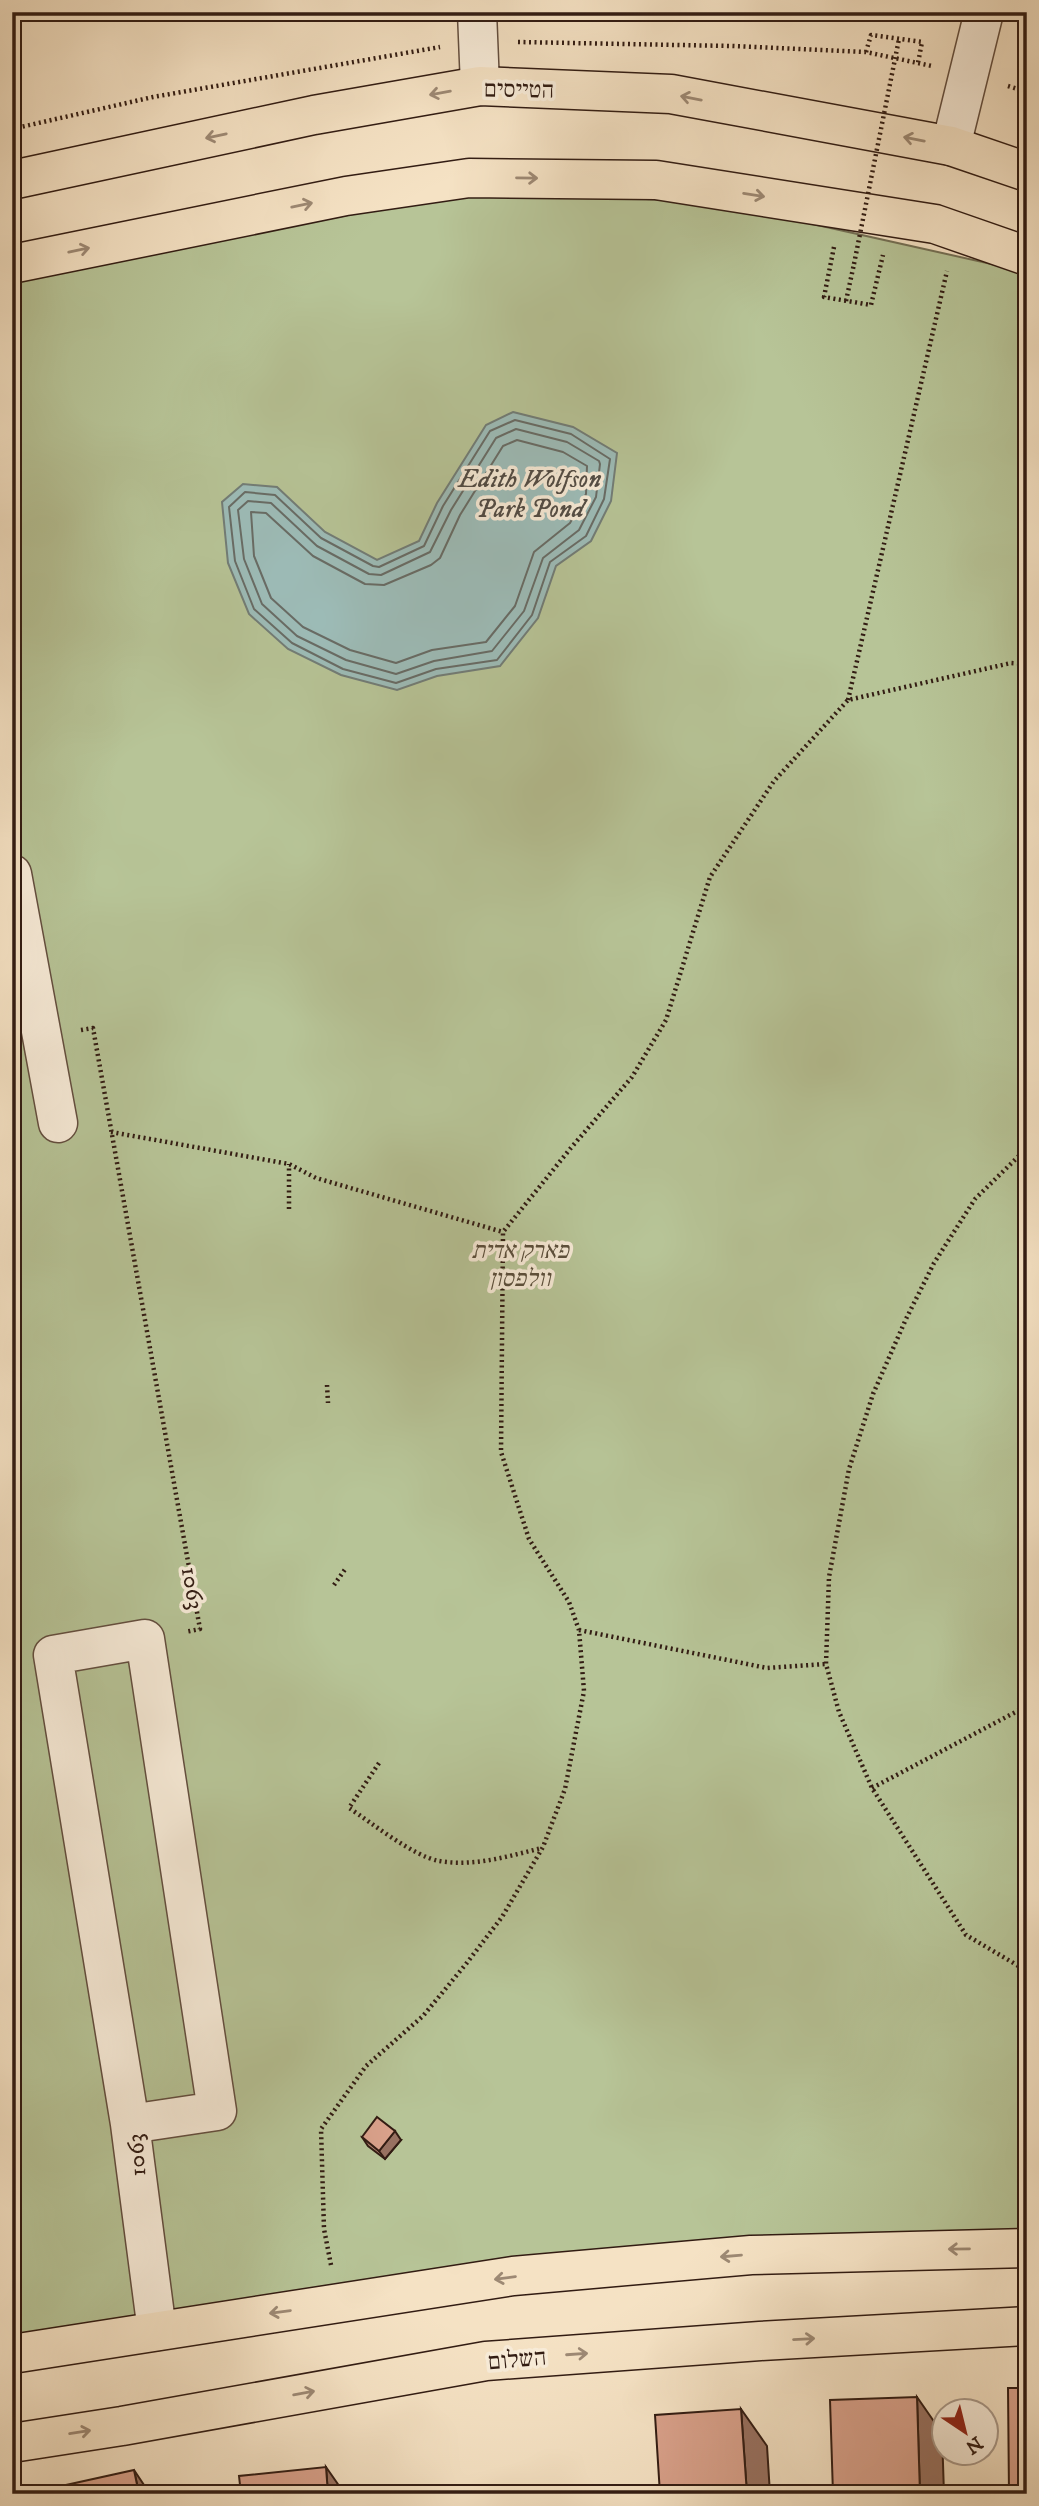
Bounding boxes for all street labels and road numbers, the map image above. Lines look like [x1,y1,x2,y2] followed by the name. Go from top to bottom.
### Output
[484,74,554,106] street label: הטייסים
[174,1564,211,1612] street label: 1063
[121,2132,153,2177] street label: 1063
[487,2343,547,2377] street label: השלום

